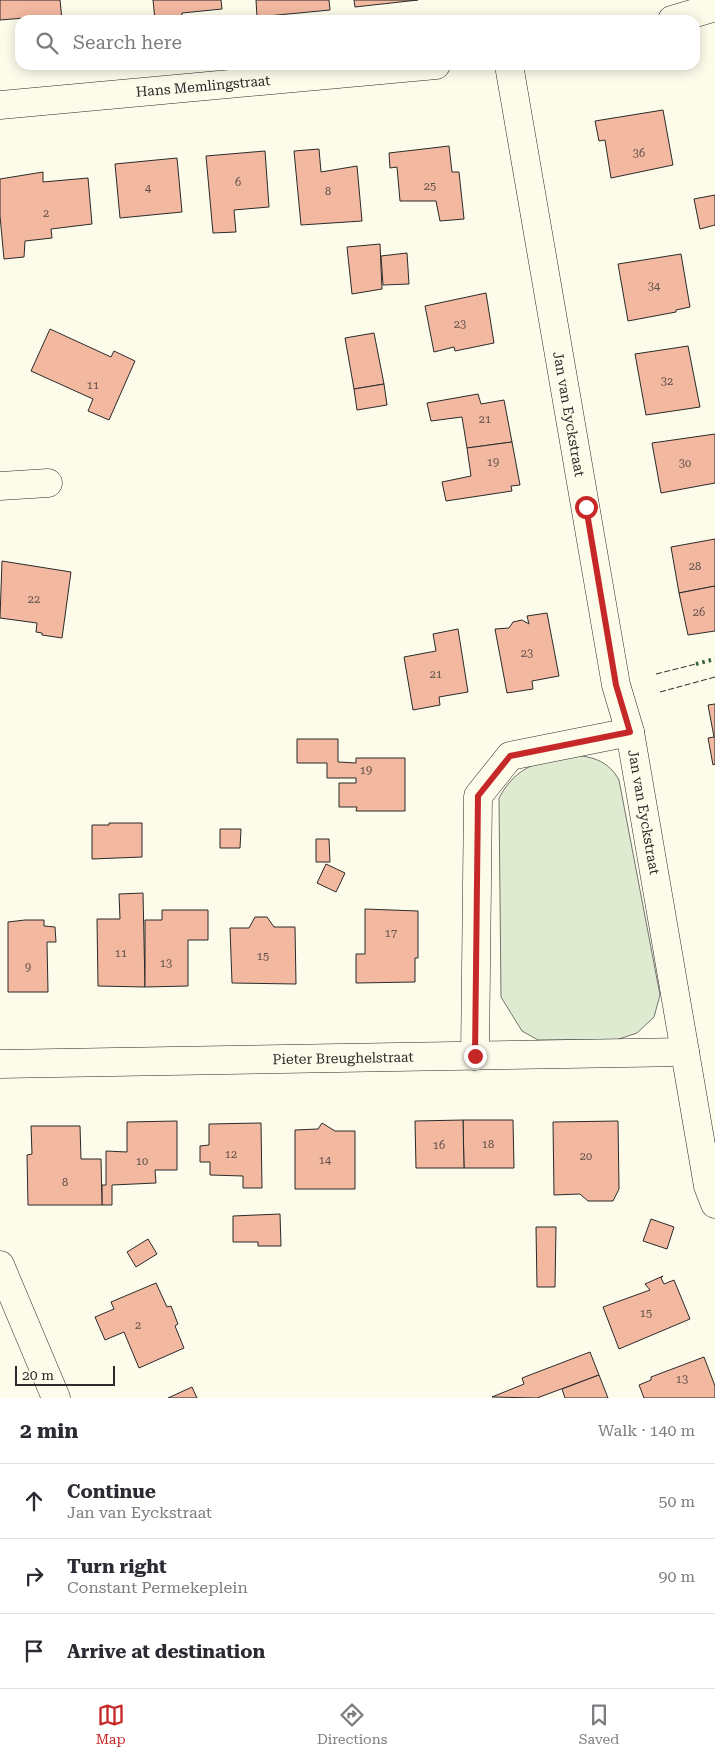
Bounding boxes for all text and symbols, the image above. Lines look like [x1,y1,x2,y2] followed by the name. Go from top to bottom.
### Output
[15,15,700,70] search box
[33,29,61,57] icon: search
[73,31,182,54] text: Search here
[135,72,271,100] street label: Hans Memlingstraat
[633,147,645,160] house number: 36
[235,176,241,189] house number: 6
[424,180,436,193] house number: 25
[145,182,152,195] house number: 4
[325,185,331,198] house number: 8
[43,207,49,220] house number: 2
[648,280,661,293] house number: 34
[454,318,466,331] house number: 23
[550,350,588,478] street label: Jan van Eyckstraat
[661,375,673,388] house number: 32
[87,379,99,392] house number: 11
[479,413,491,426] house number: 21
[487,456,499,469] house number: 19
[679,457,691,470] house number: 30
[575,496,598,519] route start
[689,560,701,573] house number: 28
[28,593,40,606] house number: 22
[693,606,705,619] house number: 26
[521,647,533,660] house number: 23
[430,668,442,681] house number: 21
[625,748,663,876] street label: Jan van Eyckstraat
[360,764,372,777] house number: 19
[385,927,397,940] house number: 17
[115,947,127,960] house number: 11
[257,950,269,963] house number: 15
[160,957,172,970] house number: 13
[25,961,31,974] house number: 9
[464,1045,487,1068] route end
[272,1049,414,1067] street label: Pieter Breughelstraat
[482,1138,494,1151] house number: 18
[433,1139,445,1152] house number: 16
[225,1148,237,1161] house number: 12
[580,1150,592,1163] house number: 20
[319,1154,332,1167] house number: 14
[136,1155,148,1168] house number: 10
[62,1176,68,1189] house number: 8
[640,1307,652,1320] house number: 15
[135,1319,141,1332] house number: 2
[15,1363,115,1386] scale bar
[22,1367,54,1383] text: 20 m
[676,1373,688,1386] house number: 13
[20,1419,78,1443] text: 2 min
[598,1421,695,1440] text: Walk · 140 m
[67,1480,156,1503] text: Continue
[20,1487,48,1515] icon: ahead
[658,1492,695,1511] text: 50 m
[67,1503,212,1522] text: Jan van Eyckstraat
[67,1555,167,1578] text: Turn right
[20,1562,48,1590] icon: right
[658,1567,695,1586] text: 90 m
[67,1578,248,1597] text: Constant Permekeplein
[20,1637,48,1665] icon: arrive
[67,1640,265,1663] text: Arrive at destination
[96,1701,126,1747] tab: Map
[317,1701,387,1747] tab: Directions
[579,1701,619,1747] tab: Saved

